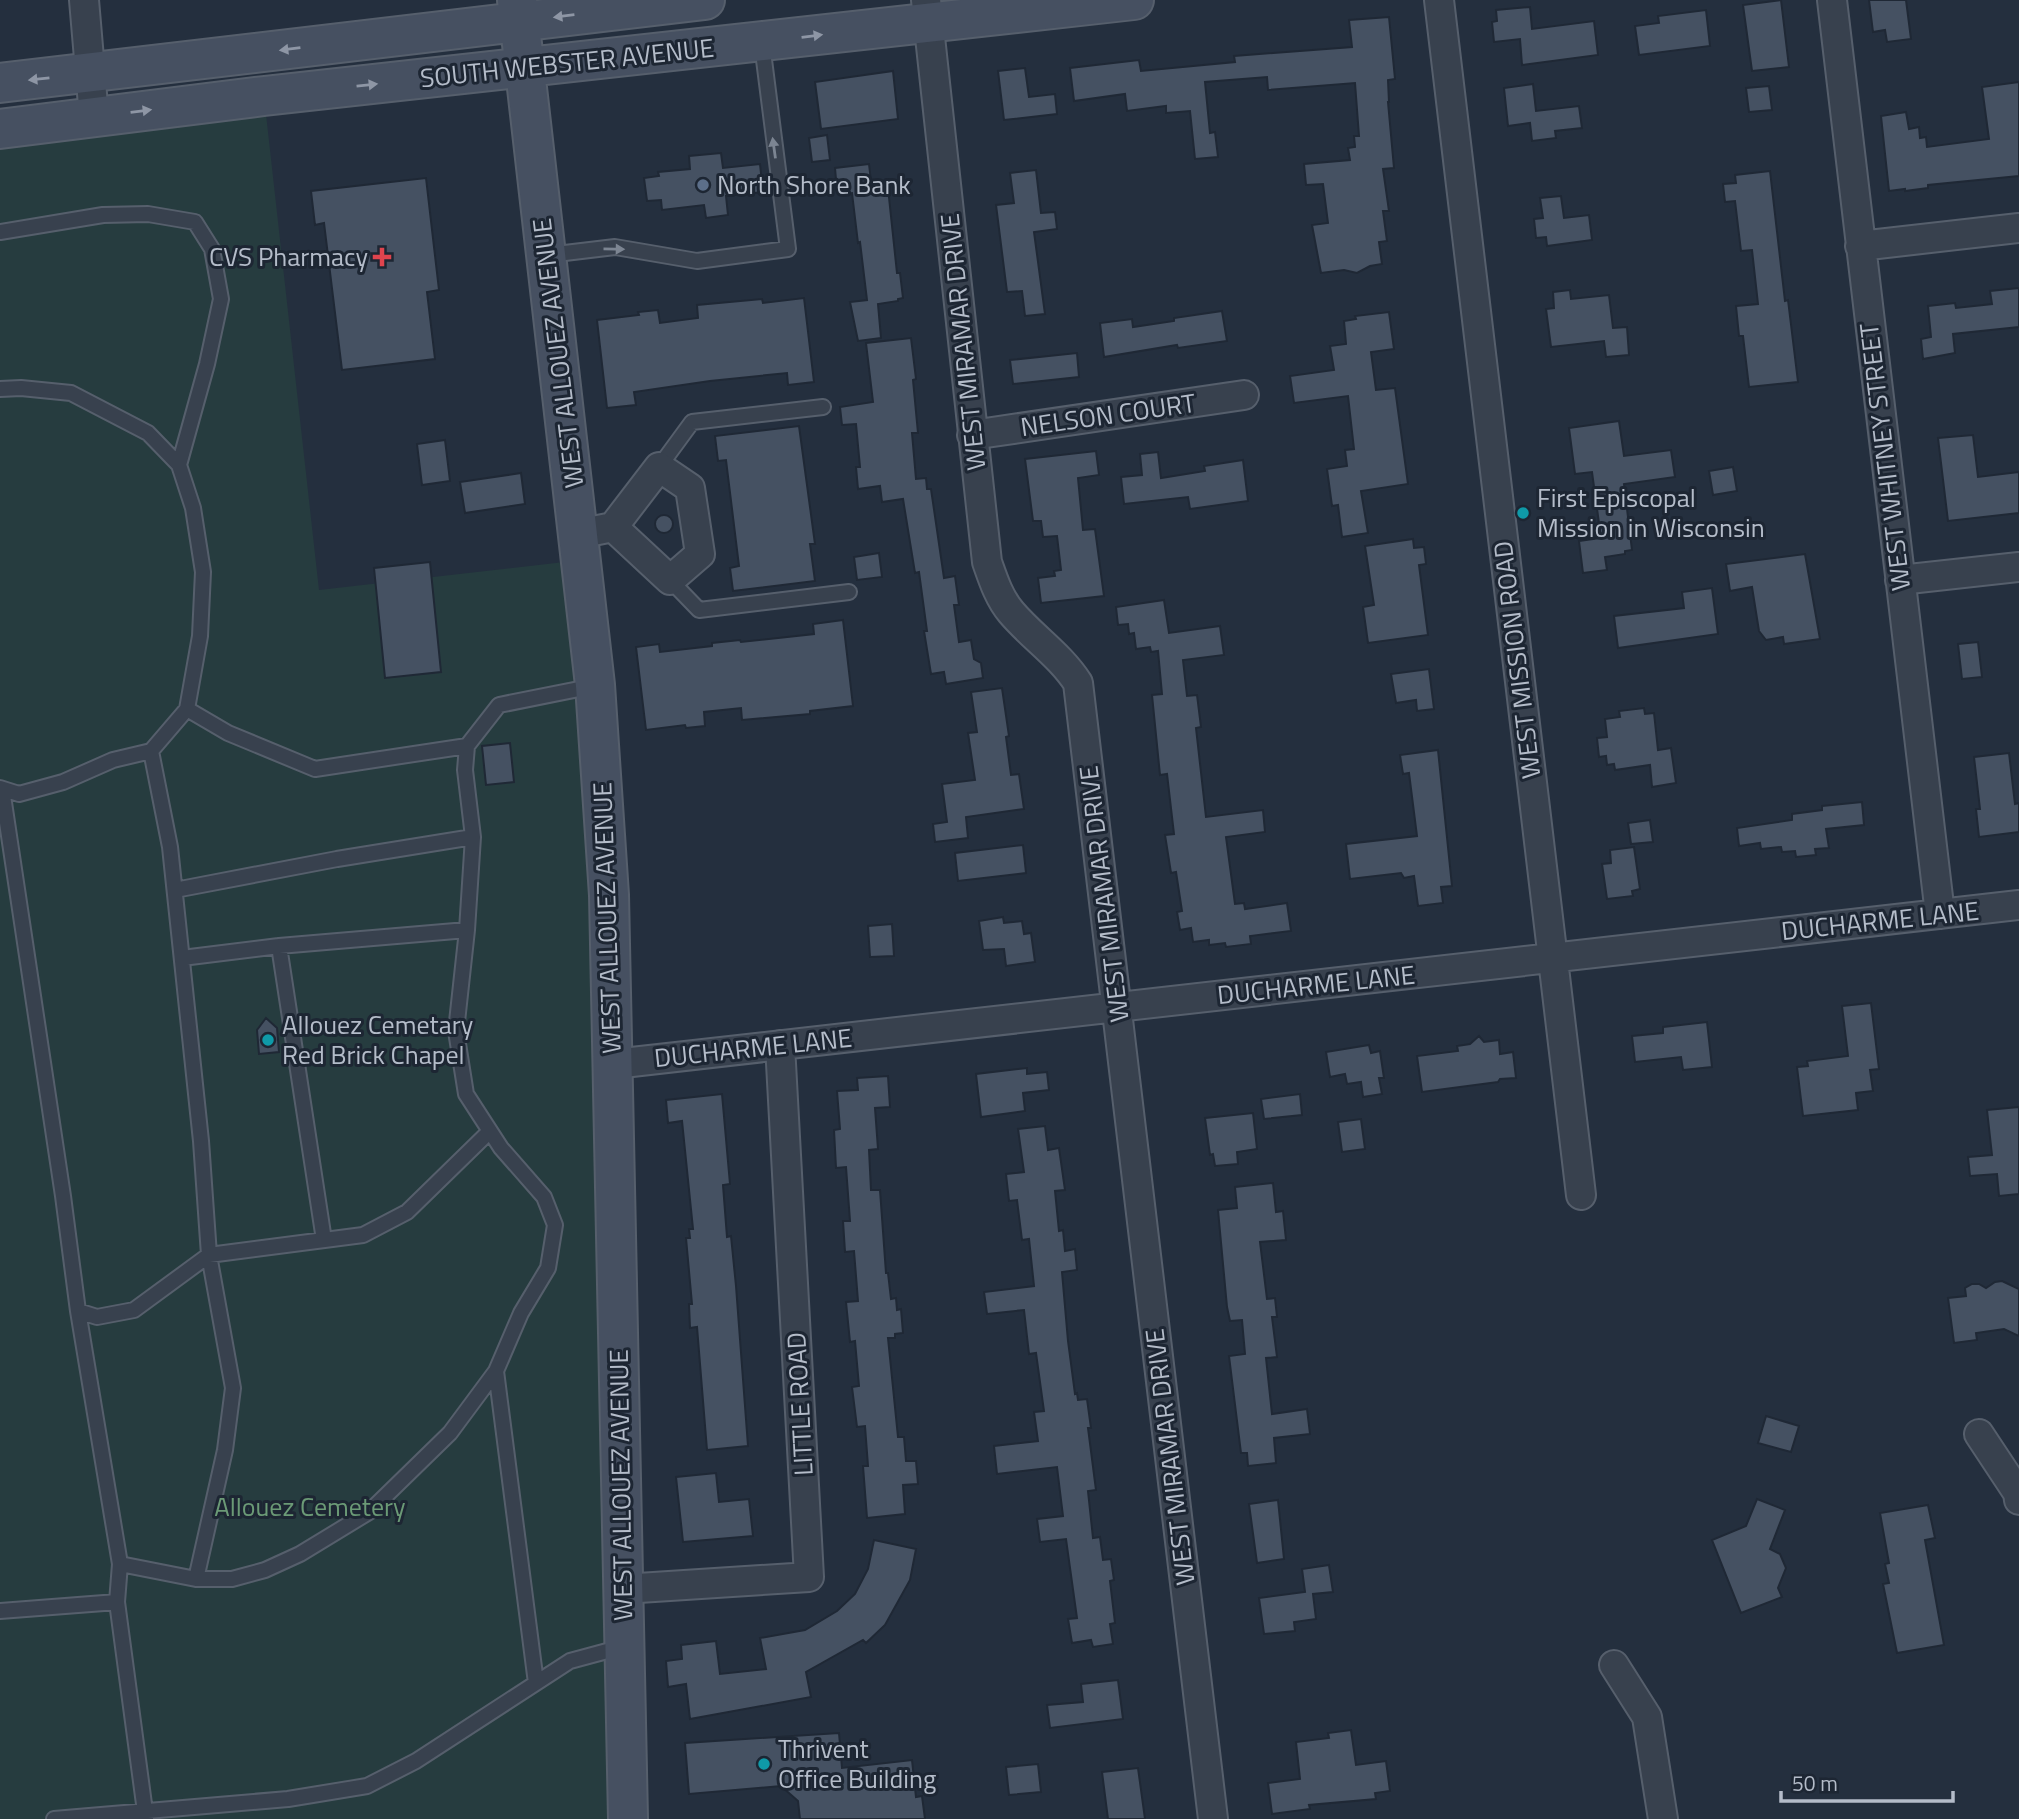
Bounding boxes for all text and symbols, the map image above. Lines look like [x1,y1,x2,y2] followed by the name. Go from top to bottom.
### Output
[553,11,575,22] one-way arrow
[418,28,716,97] street label: SOUTH WEBSTER AVENUE
[801,31,823,42] one-way arrow
[278,43,300,54] one-way arrow
[28,73,50,84] one-way arrow
[356,79,378,90] one-way arrow
[130,106,152,117] one-way arrow
[768,137,779,159] one-way arrow
[717,165,911,204] place label: North Shore Bank
[695,177,711,193] marker: North Shore Bank
[930,212,995,472] street label: WEST MIRAMAR DRIVE
[522,216,593,490] street label: WEST ALLOUEZ AVENUE
[209,237,368,276] place label: CVS Pharmacy
[603,243,625,255] one-way arrow
[374,249,390,265] marker: CVS Pharmacy
[1849,321,1920,593] street label: WEST WHITNEY STREET
[1018,383,1198,446] street label: NELSON COURT
[1537,478,1765,547] place label: First Episcopal Mission in Wisconsin
[1515,505,1531,521] marker: First Episcopal Mission in Wisconsin
[1483,539,1550,781] street label: WEST MISSION ROAD
[1068,764,1139,1025] street label: WEST MIRAMAR DRIVE
[582,782,631,1054] street label: WEST ALLOUEZ AVENUE
[1779,891,1981,950] street label: DUCHARME LANE
[1215,955,1417,1014] street label: DUCHARME LANE
[282,1005,473,1074] place label: Allouez Cemetary Red Brick Chapel
[652,1018,854,1077] street label: DUCHARME LANE
[260,1032,276,1048] marker: Allouez Cemetary Red Brick Chapel
[1134,1327,1205,1588] street label: WEST MIRAMAR DRIVE
[776,1331,823,1477] street label: LITTLE ROAD
[599,1349,642,1621] street label: WEST ALLOUEZ AVENUE
[214,1487,406,1526] park label: Allouez Cemetery
[778,1729,936,1798] place label: Thrivent Office Building
[756,1756,772,1772] marker: Thrivent Office Building
[1781,1759,1952,1803] scale bar
[1792,1767,1838,1799] text: 50 m

